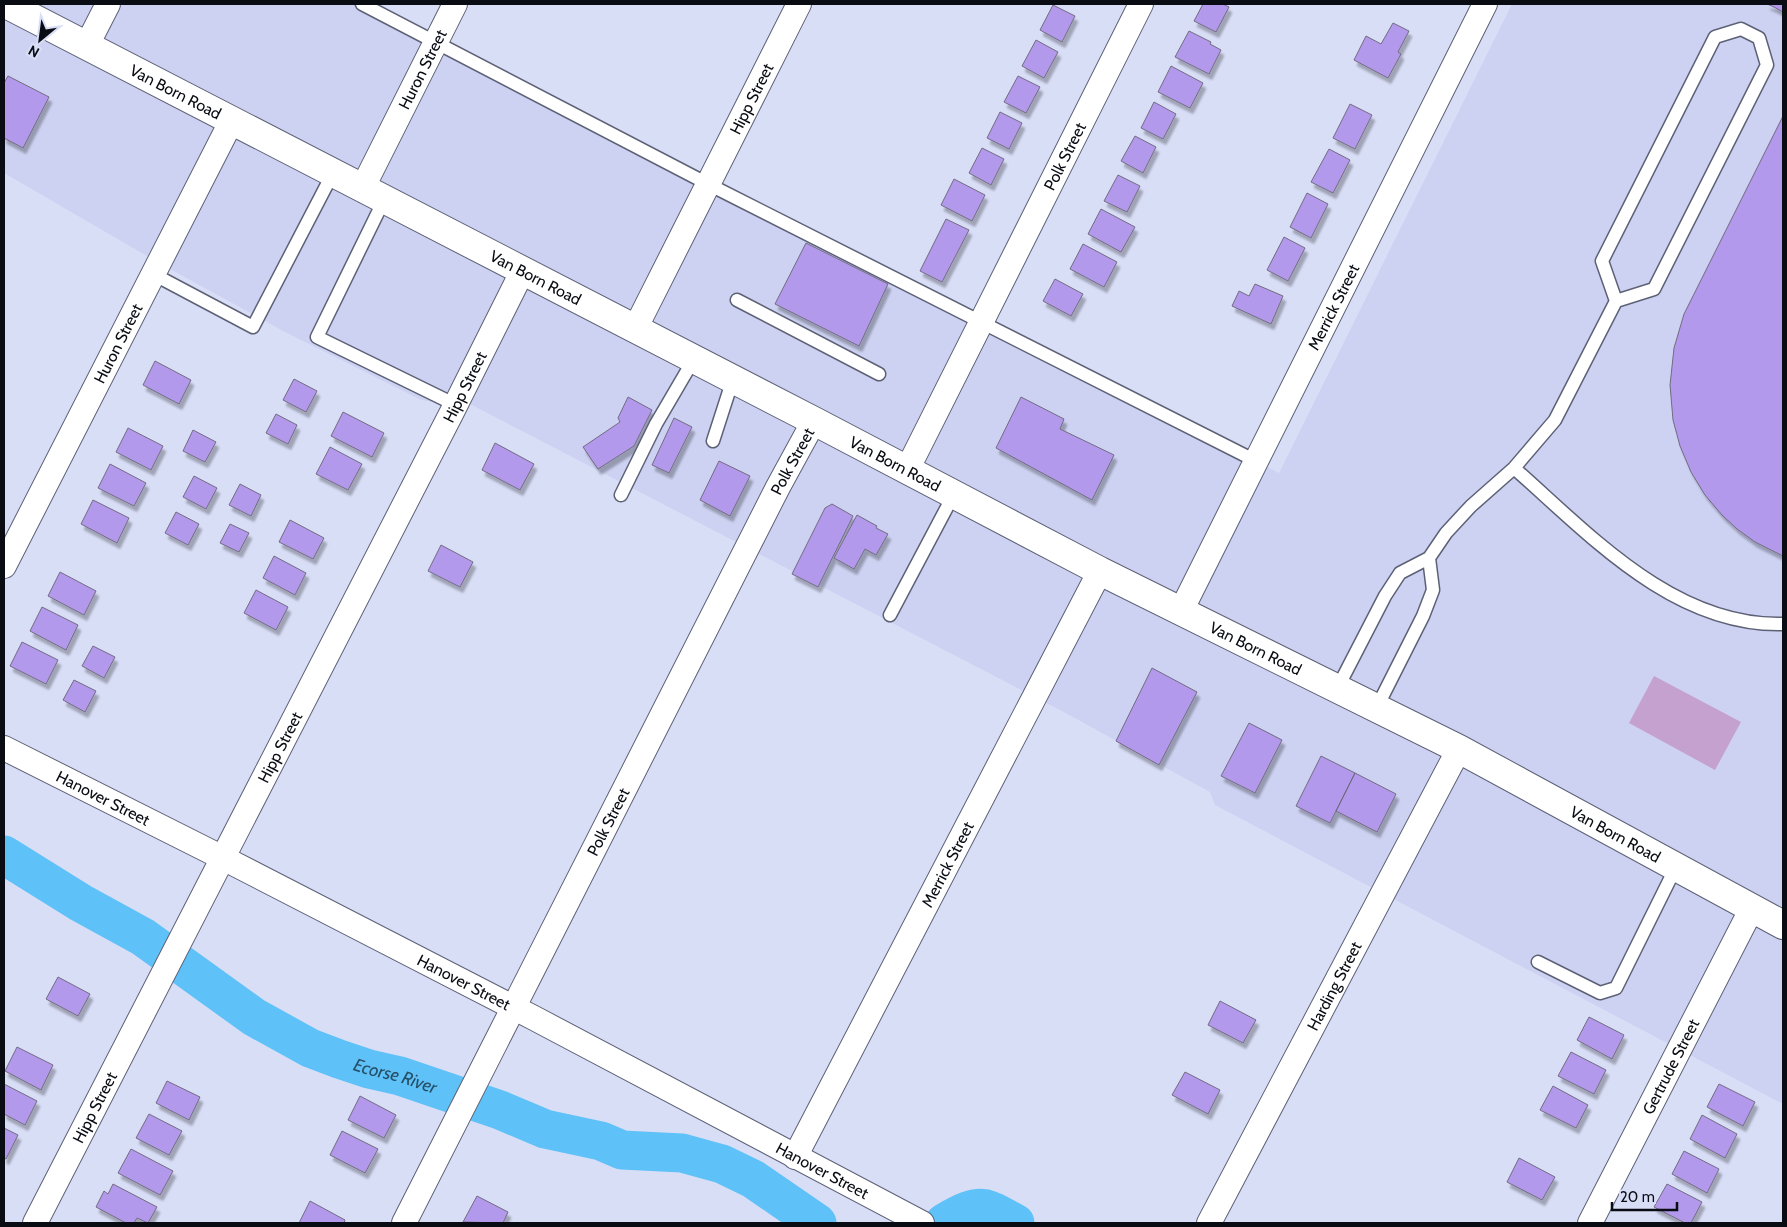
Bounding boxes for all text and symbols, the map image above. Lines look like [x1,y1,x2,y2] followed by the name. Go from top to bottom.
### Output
[15,15,65,65] north arrow
[395,26,451,113] street label: Huron Street
[25,41,42,62] text: N
[726,60,778,138] street label: Hipp Street
[127,61,224,123] street label: Van Born Road
[1040,119,1090,194] street label: Polk Street
[487,246,584,309] street label: Van Born Road
[1304,261,1363,353] street label: Merrick Street
[90,300,147,387] street label: Huron Street
[439,348,491,426] street label: Hipp Street
[767,424,819,498] street label: Polk Street
[846,432,944,496] street label: Van Born Road
[1206,618,1305,679] street label: Van Born Road
[254,708,306,786] street label: Hipp Street
[53,767,153,830] street label: Hanover Street
[583,784,634,859] street label: Polk Street
[1567,802,1664,867] street label: Van Born Road
[918,818,978,910] street label: Merrick Street
[1303,938,1366,1034] street label: Harding Street
[414,951,514,1014] street label: Hanover Street
[1639,1015,1704,1118] street label: Gertrude Street
[351,1054,441,1099] water label: Ecorse River
[69,1068,121,1146] street label: Hipp Street
[773,1139,872,1203] street label: Hanover Street
[1612,1180,1677,1212] scale bar
[1620,1188,1655,1206] text: 20 m

